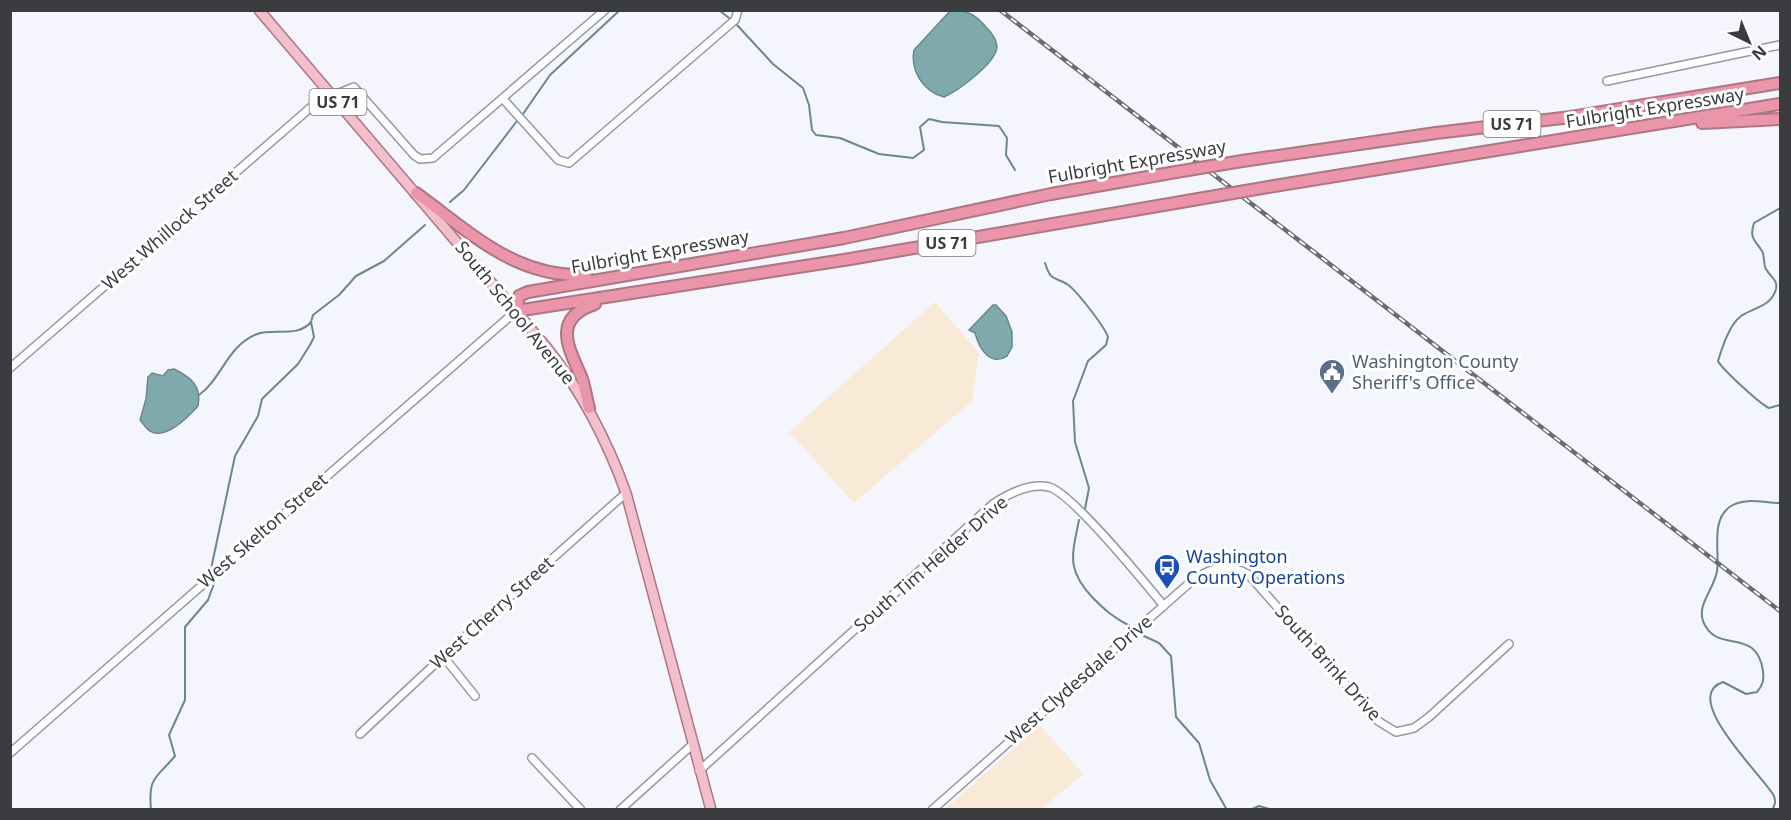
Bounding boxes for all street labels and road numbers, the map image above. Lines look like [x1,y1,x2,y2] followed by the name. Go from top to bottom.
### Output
[1564,81,1746,133] street label: Fulbright Expressway
[310,89,366,115] road number: US 71
[1484,111,1540,137] road number: US 71
[1046,133,1228,188] street label: Fulbright Expressway
[96,163,243,295] street label: West Whillock Street
[569,223,751,278] street label: Fulbright Expressway
[918,230,976,256] road number: US 71
[450,236,581,389] street label: South School Avenue
[193,467,333,593] street label: West Skelton Street
[848,490,1012,637] street label: South Tim Helder Drive
[425,550,558,674] street label: West Cherry Street
[1270,599,1387,725] street label: South Brink Drive
[1000,609,1157,749] street label: West Clydesdale Drive

